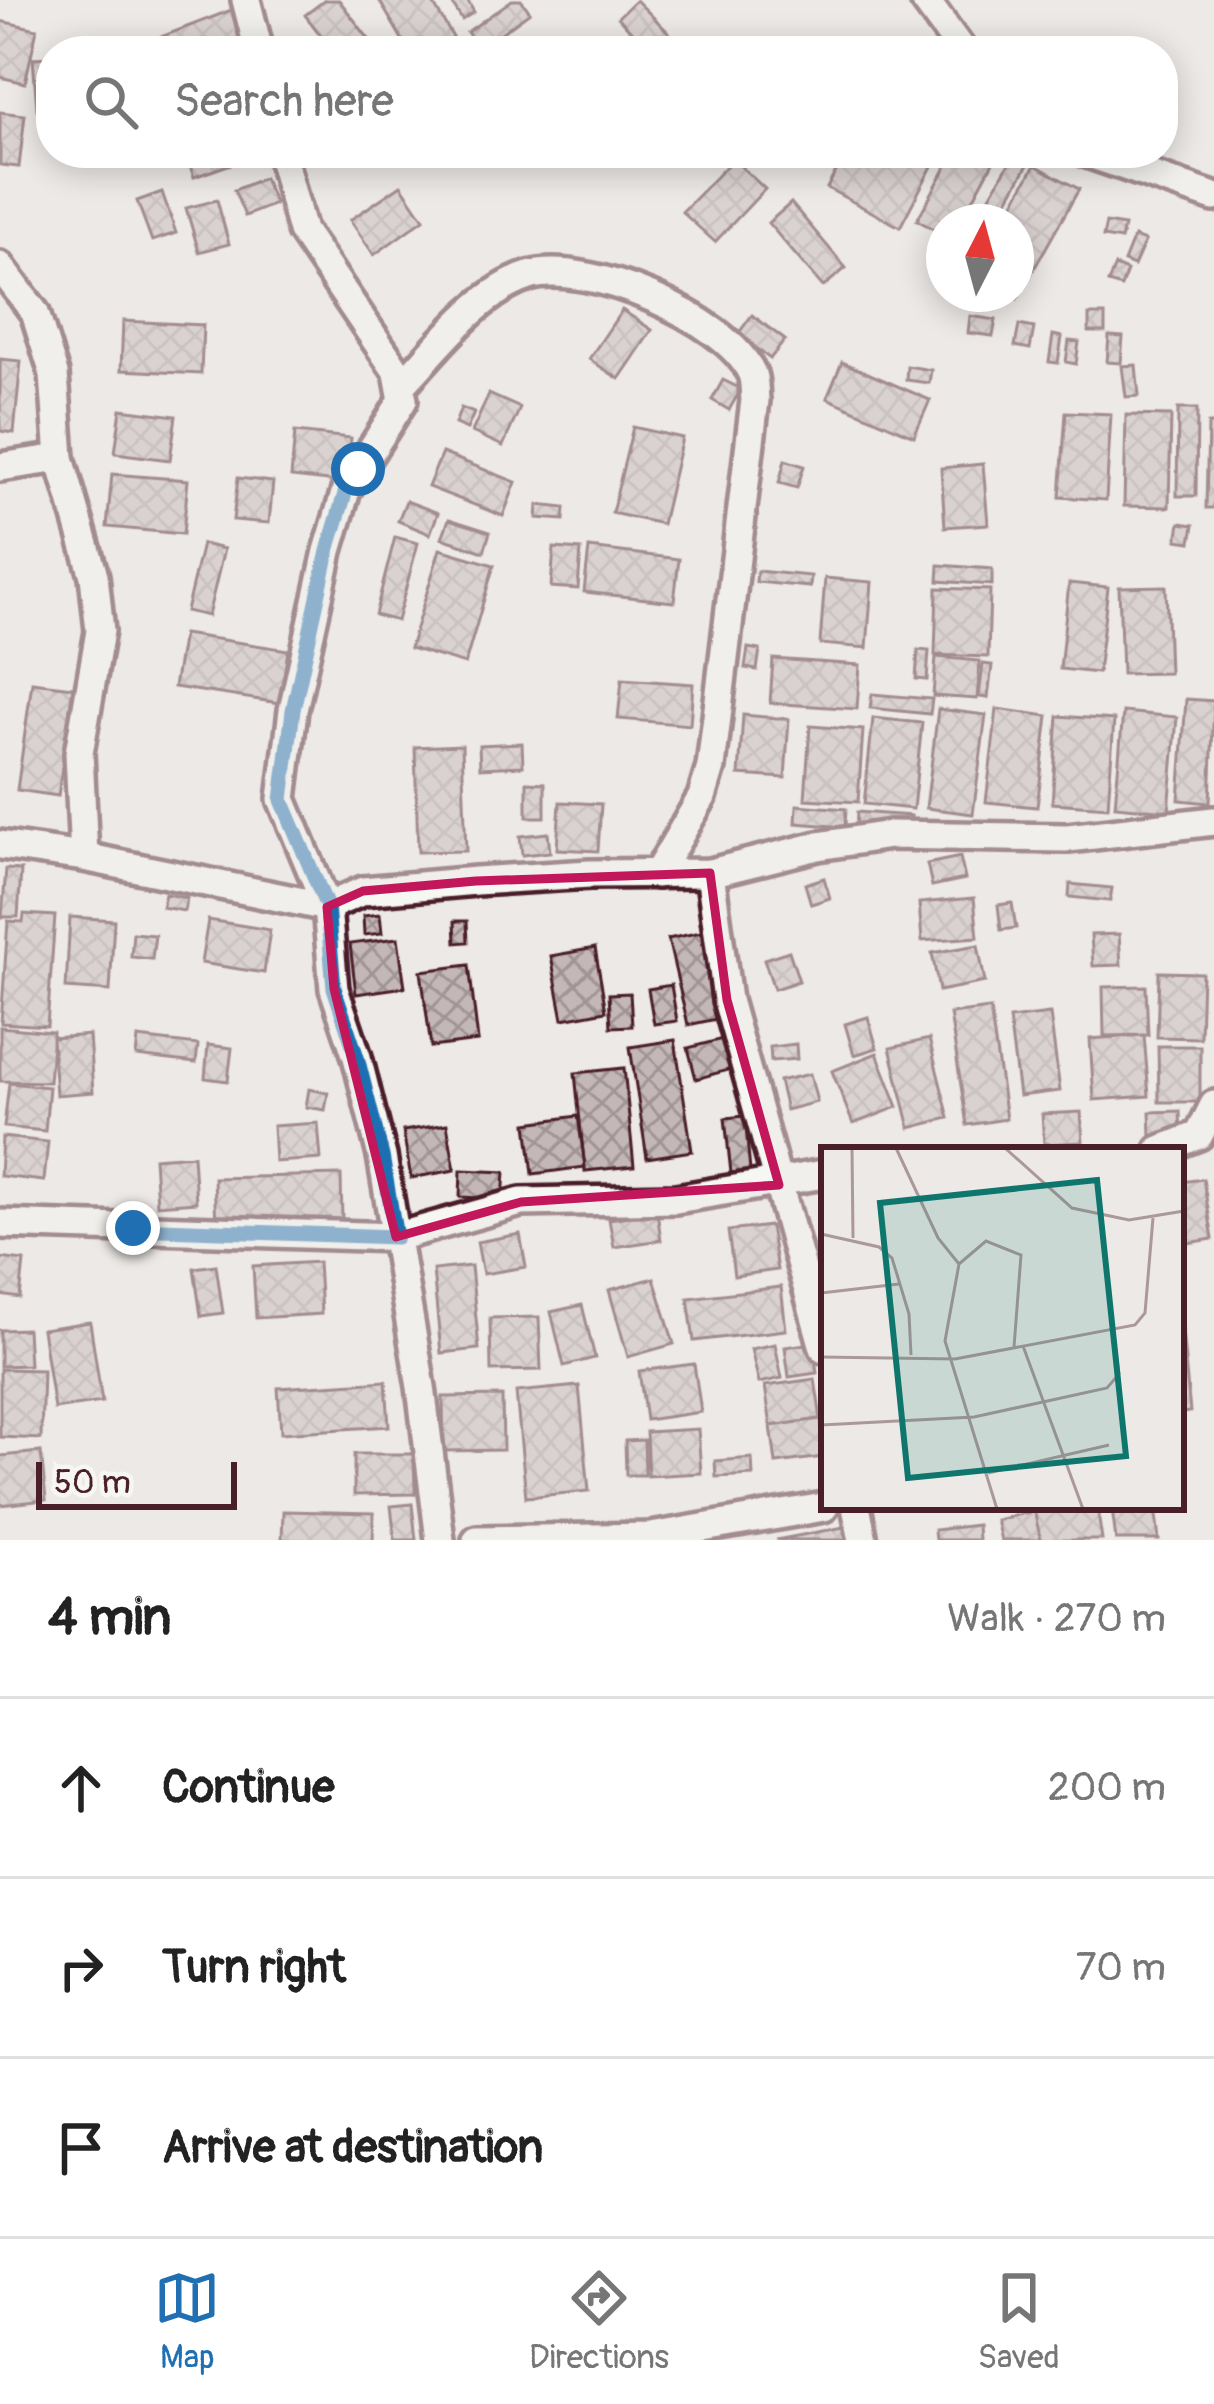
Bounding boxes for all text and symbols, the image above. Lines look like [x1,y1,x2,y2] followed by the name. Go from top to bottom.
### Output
[36,36,1178,168] search box
[78,69,144,135] icon: search
[174,74,394,130] text: Search here
[926,204,1034,312] north arrow
[331,442,385,496] route start
[821,1147,1184,1510] inset map
[106,1201,160,1255] route end
[36,1456,237,1509] scale bar
[54,1462,131,1503] text: 50 m
[48,1586,171,1650] text: 4 min
[947,1594,1166,1643] text: Walk · 270 m
[48,1755,114,1821] icon: ahead
[162,1760,335,1816] text: Continue
[1048,1763,1166,1812] text: 200 m
[48,1935,114,2001] icon: right
[162,1940,346,1996] text: Turn right
[1076,1943,1166,1992] text: 70 m
[48,2115,114,2181] icon: arrive
[162,2120,543,2176] text: Arrive at destination
[154,2265,220,2378] tab: Map
[529,2265,669,2378] tab: Directions
[978,2265,1060,2378] tab: Saved

